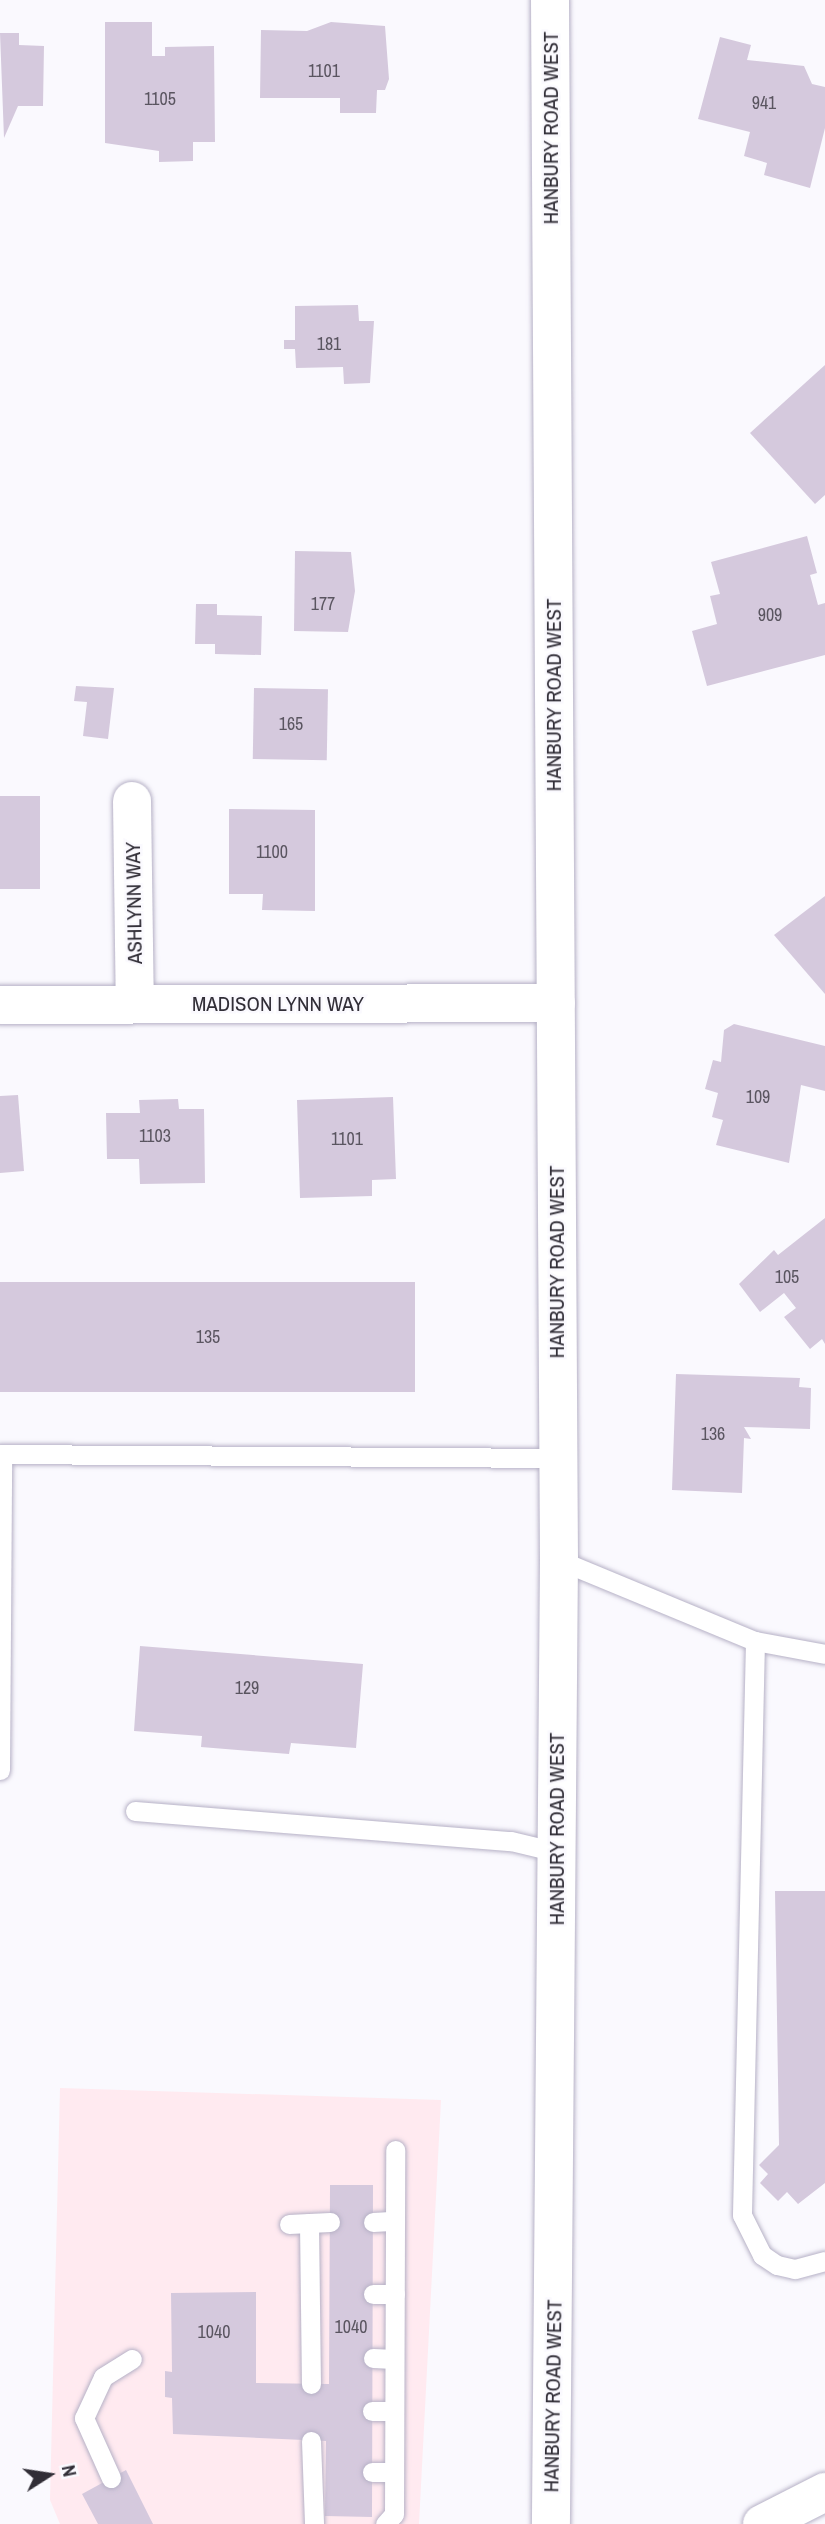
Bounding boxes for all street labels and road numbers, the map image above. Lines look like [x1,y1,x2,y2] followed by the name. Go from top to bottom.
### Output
[538,32,564,224] street label: HANBURY ROAD WEST
[541,599,567,791] street label: HANBURY ROAD WEST
[120,842,148,964] street label: ASHLYNN WAY
[192,991,364,1017] street label: MADISON LYNN WAY
[544,1166,570,1358] street label: HANBURY ROAD WEST
[544,1733,570,1925] street label: HANBURY ROAD WEST
[539,2299,567,2493] street label: HANBURY ROAD WEST

